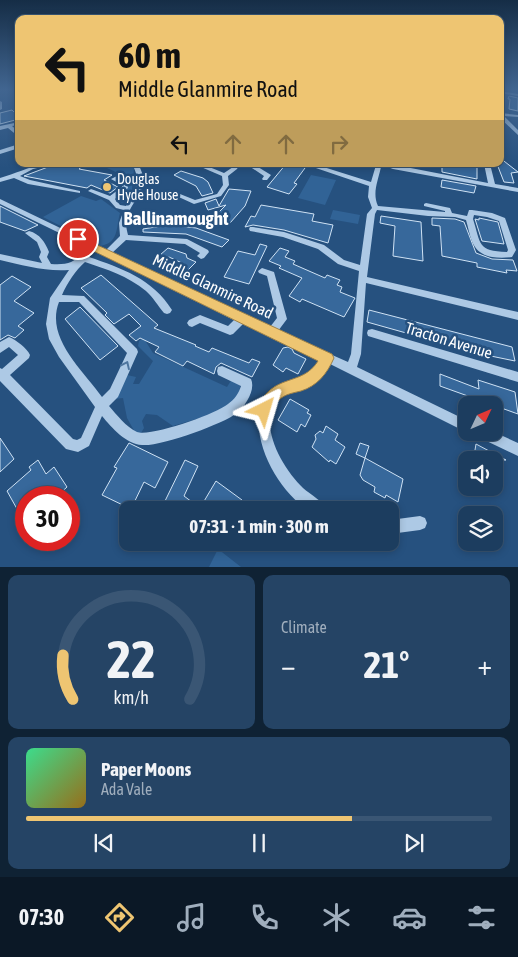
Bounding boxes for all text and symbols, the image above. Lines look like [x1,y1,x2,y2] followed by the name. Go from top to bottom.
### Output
[35,35,100,100] icon: left
[118,35,181,75] text: 60 m
[118,76,298,102] text: Middle Glanmire Road
[166,130,194,158] icon: left
[219,130,247,158] icon: ahead
[272,130,300,158] icon: ahead
[325,130,353,158] icon: right
[117,171,178,203] place label: Douglas Hyde House
[101,181,113,193] marker: Douglas Hyde House
[124,207,229,229] district label: Ballinamought
[57,218,99,260] pin
[64,225,92,253] icon: arrive
[150,250,276,322] street label: Middle Glanmire Road
[403,318,495,362] street label: Tracton Avenue
[120,361,131,370] one-way arrow
[237,383,289,435] position arrow
[458,396,502,441] north arrow
[458,396,503,551] map controls
[458,451,503,496] button: sound
[15,486,80,551] speed limit sign: 30
[458,506,503,551] button: layers
[189,515,329,537] text: 07:31 · 1 min · 300 m
[281,618,327,636] text: Climate
[107,629,156,689] text: 22
[363,643,410,686] text: 21°
[281,649,296,681] text: −
[477,649,492,681] text: +
[114,687,149,708] text: km/h
[101,758,191,780] text: Paper Moons
[101,780,152,798] text: Ada Vale
[90,829,118,857] icon: previous
[245,829,273,857] icon: pause
[400,829,428,857] icon: next
[102,900,137,935] icon: directions
[174,900,209,935] icon: music
[247,900,282,935] icon: phone
[319,900,354,935] icon: climate
[392,900,427,935] icon: car
[464,900,499,935] icon: filters
[19,904,64,930] text: 07:30

